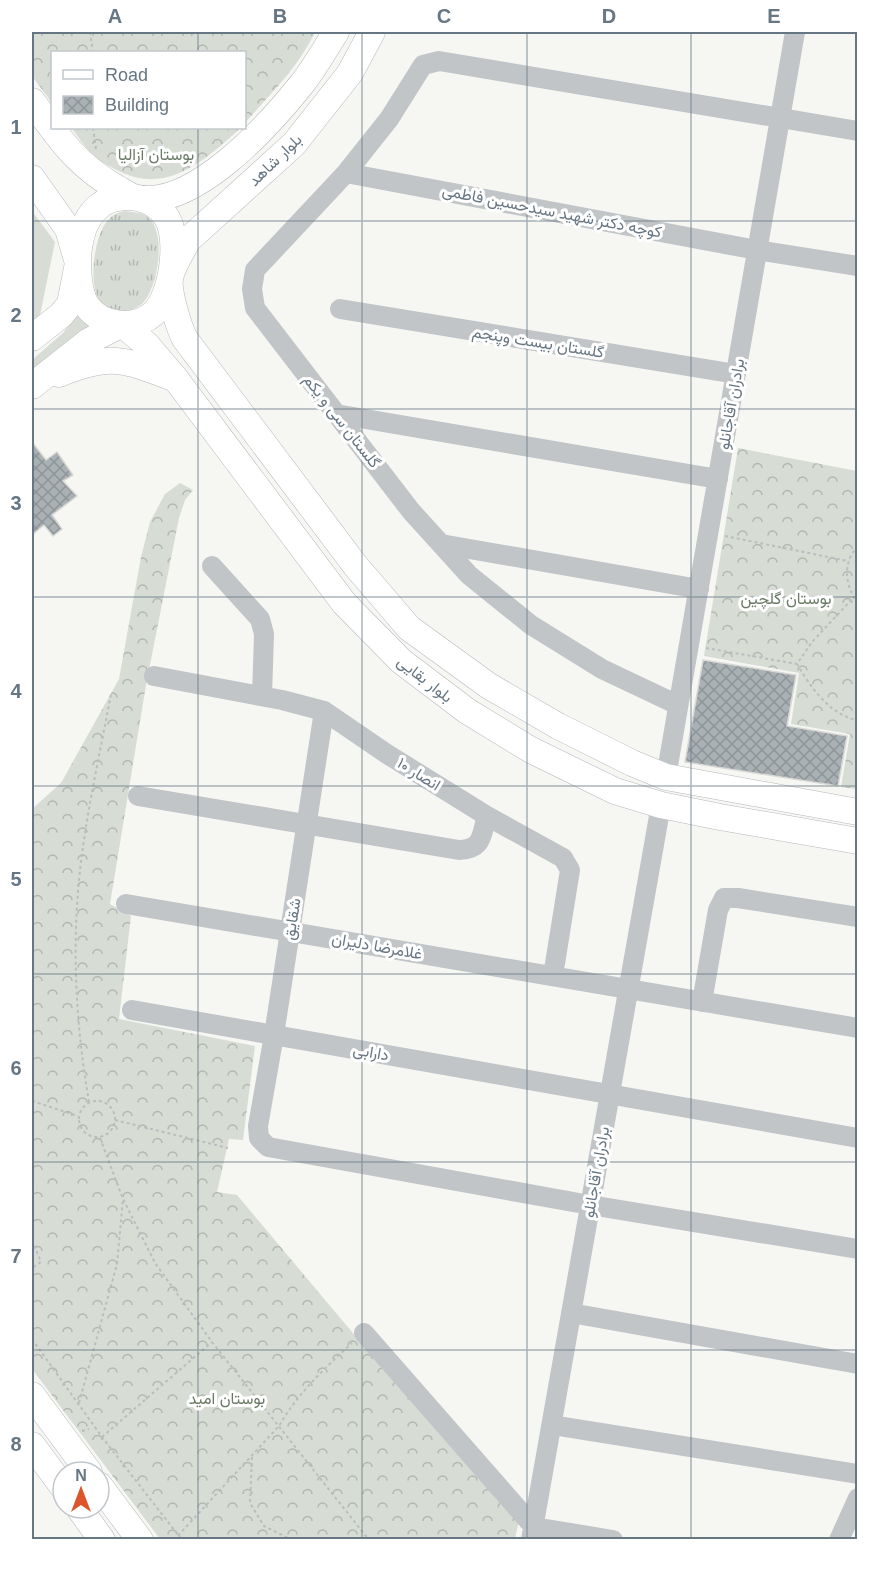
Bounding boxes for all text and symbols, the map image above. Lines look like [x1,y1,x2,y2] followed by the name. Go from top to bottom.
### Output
[108,5,122,27] text: A
[273,5,287,27] text: B
[437,5,451,27] text: C
[602,5,616,27] text: D
[767,5,781,27] text: E
[51,51,246,129] legend
[105,65,148,85] text: Road
[105,95,169,115] text: Building
[10,116,22,138] text: 1
[245,131,306,191] street label: بلوار شاهد
[118,146,194,165] park label: بوستان آزالیا
[440,181,663,244] street label: کوچه دکتر شهید سیدحسین فاطمی
[10,304,22,326] text: 2
[470,323,605,364] street label: گلستان بیست وپنجم
[715,357,749,451] street label: برادران آقاجانلو
[299,371,384,472] street label: گلستان سی و یکم
[10,492,22,514] text: 3
[740,590,832,610] park label: بوستان گلچین
[393,652,456,707] street label: بلوار بقایی
[10,680,22,702] text: 4
[393,754,444,795] street label: انصار ۱۰
[10,868,22,890] text: 5
[280,897,306,941] street label: شقایق
[330,930,424,964] street label: غلامرضا دلیران
[351,1040,390,1065] street label: دارابی
[10,1057,22,1079] text: 6
[580,1125,614,1219] street label: برادران آقاجانلو
[10,1245,22,1267] text: 7
[189,1390,265,1409] park label: بوستان امید
[10,1433,22,1455] text: 8
[51,1460,111,1520] north arrow
[75,1467,87,1484] text: N

